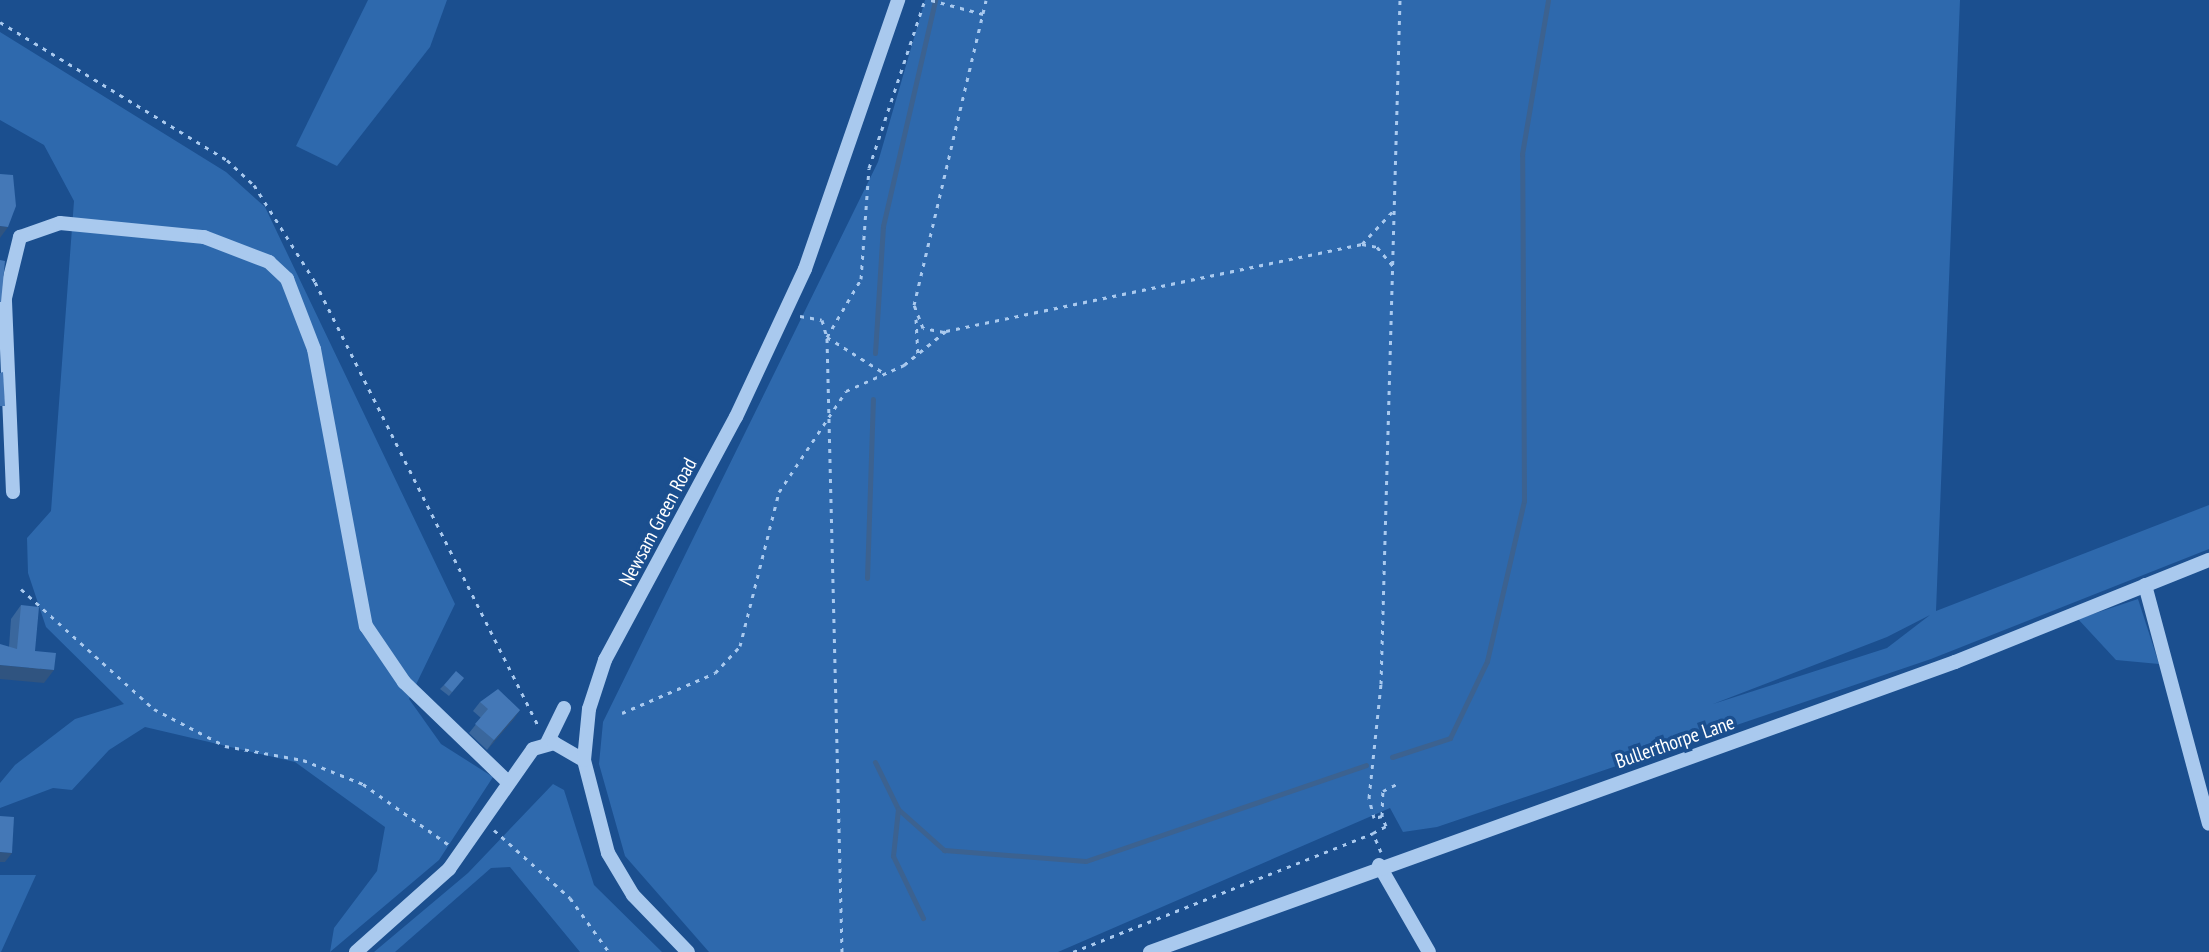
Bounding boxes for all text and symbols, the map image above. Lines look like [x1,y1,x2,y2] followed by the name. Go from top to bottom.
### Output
[614,454,702,590] street label: Newsam Green Road
[1612,710,1738,774] street label: Bullerthorpe Lane

